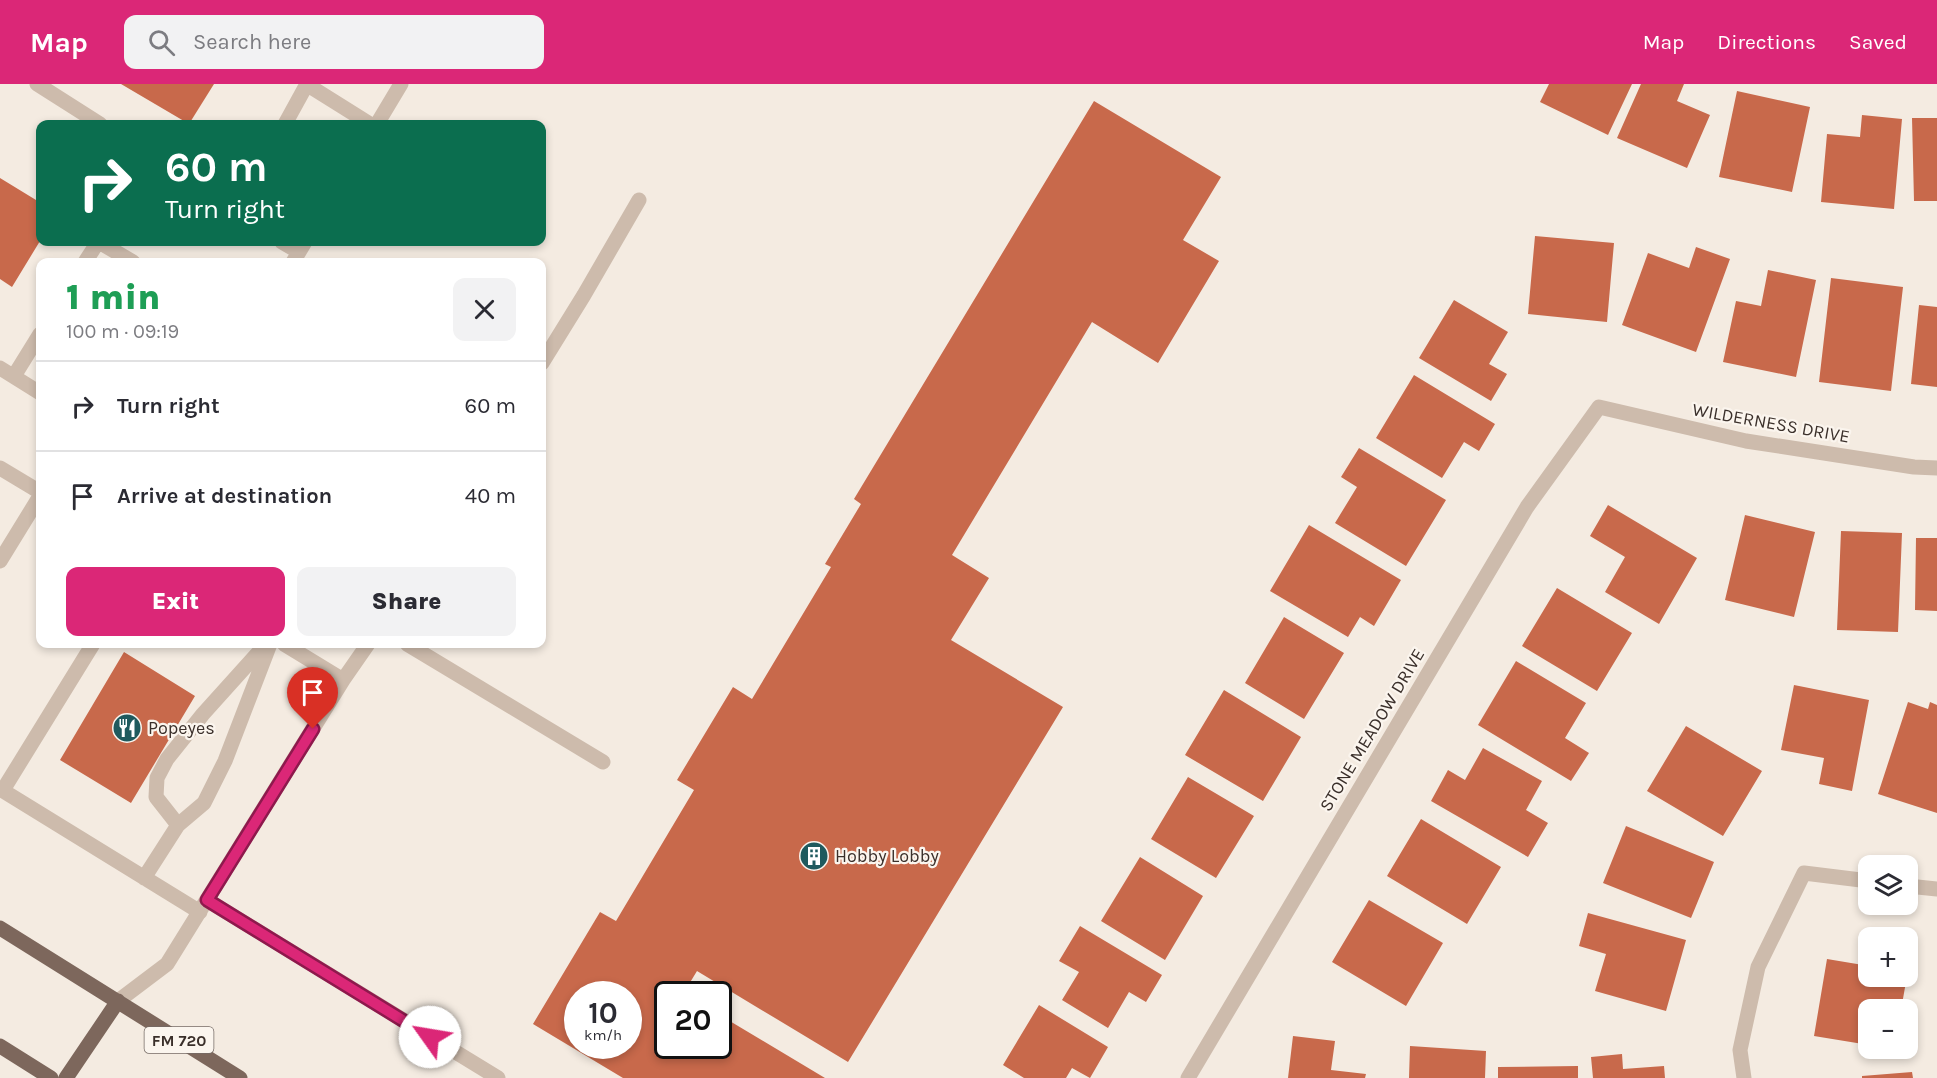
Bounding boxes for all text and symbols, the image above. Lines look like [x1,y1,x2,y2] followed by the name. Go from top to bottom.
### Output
[124,15,544,69] search box
[30,26,88,59] text: Map
[145,26,178,59] icon: search
[193,29,311,55] text: Search here
[1643,30,1684,54] text: Map
[1717,30,1816,54] text: Directions
[1849,30,1907,54] text: Saved
[165,142,268,192] text: 60 m
[66,144,144,222] icon: right
[165,193,285,225] text: Turn right
[66,276,160,318] text: 1 min
[453,278,516,341] button: close
[66,320,179,343] text: 100 m · 09:19
[66,390,99,423] icon: right
[117,393,220,419] text: Turn right
[465,393,516,419] text: 60 m
[1691,398,1851,448] street label: WILDERNESS DRIVE
[66,480,99,513] icon: arrive
[117,483,332,509] text: Arrive at destination
[465,483,516,509] text: 40 m
[66,567,285,636] button: Exit
[297,567,516,636] button: Share
[1315,645,1429,815] street label: STONE MEADOW DRIVE
[287,667,338,729] pin
[296,676,329,709] icon: arrive
[111,712,143,744] restaurant icon: Popeyes
[148,717,215,739] place label: Popeyes
[798,840,830,872] building icon: Hobby Lobby
[835,845,939,867] place label: Hobby Lobby
[1858,855,1918,1059] map controls
[1858,855,1918,915] button: layers
[1858,927,1918,987] button: +
[654,981,732,1059] speed limit sign: 20
[588,995,618,1031] text: 10
[1858,999,1918,1059] button: −
[398,1005,462,1069] position arrow
[584,1026,622,1044] text: km/h
[144,1027,213,1053] road number: FM 720

